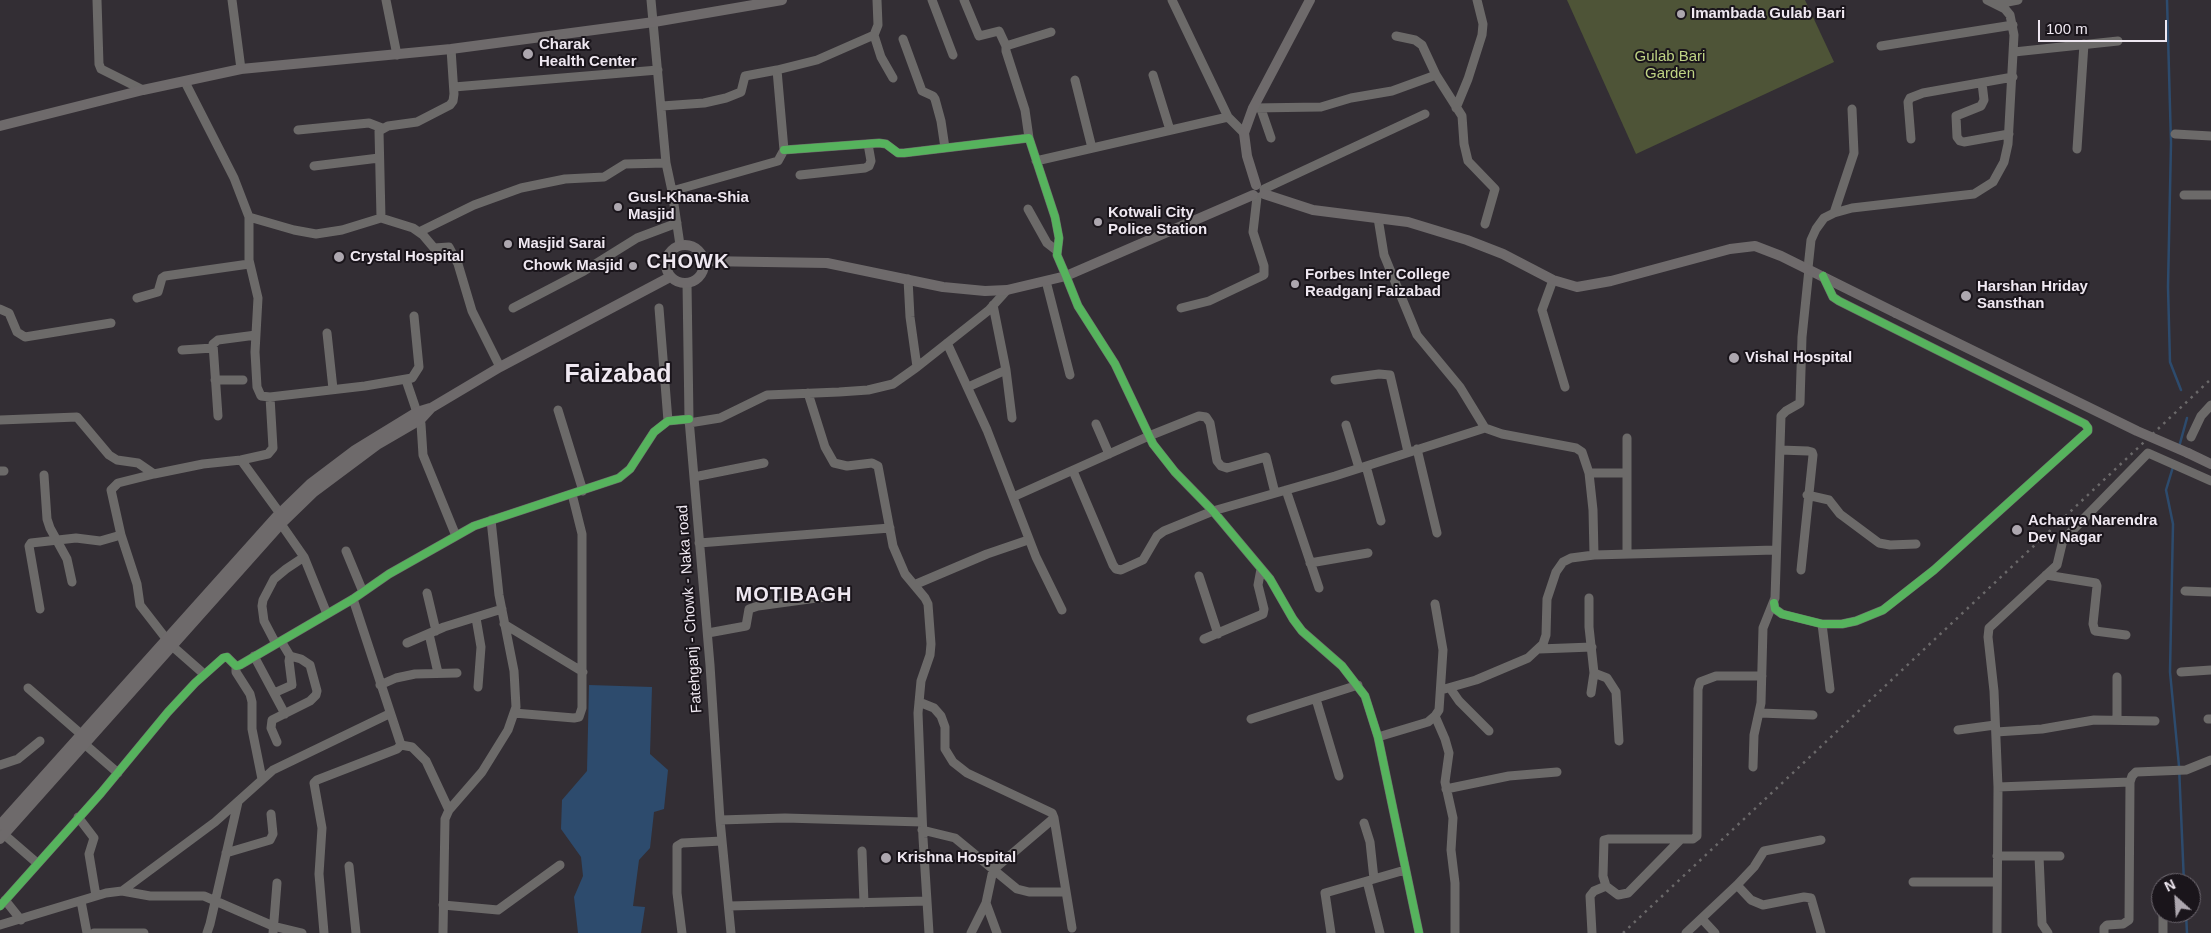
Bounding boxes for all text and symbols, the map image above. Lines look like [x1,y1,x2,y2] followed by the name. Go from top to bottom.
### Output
[1691,5,1845,23] place label: Imambada Gulab Bari
[1675,8,1687,20] marker: Imambada Gulab Bari
[2041,10,2170,42] scale bar
[2046,20,2088,37] text: 100 m
[539,36,637,71] place label: Charak Health Center
[521,47,535,61] marker: Charak Health Center
[1635,48,1705,83] park label: Gulab Bari Garden
[628,189,749,224] place label: Gusl-Khana-Shia Masjid
[612,201,624,213] marker: Gusl-Khana-Shia Masjid
[1108,204,1207,239] place label: Kotwali City Police Station
[1092,216,1104,228] marker: Kotwali City Police Station
[518,235,606,253] place label: Masjid Sarai
[502,238,514,250] marker: Masjid Sarai
[350,248,464,266] place label: Crystal Hospital
[332,250,346,264] marker: Crystal Hospital
[646,250,730,274] district label: CHOWK
[523,257,623,275] place label: Chowk Masjid
[627,260,639,272] marker: Chowk Masjid
[1305,266,1450,301] place label: Forbes Inter College Readganj Faizabad
[1289,278,1301,290] marker: Forbes Inter College Readganj Faizabad
[1977,278,2088,313] place label: Harshan Hriday Sansthan
[1959,289,1973,303] marker: Harshan Hriday Sansthan
[1745,349,1852,367] place label: Vishal Hospital
[1727,351,1741,365] marker: Vishal Hospital
[565,360,671,390] district label: Faizabad
[674,504,706,714] street label: Fatehganj - Chowk - Naka road
[2028,512,2157,547] place label: Acharya Narendra Dev Nagar
[2010,523,2024,537] marker: Acharya Narendra Dev Nagar
[735,583,853,607] district label: MOTIBAGH
[897,849,1016,867] place label: Krishna Hospital
[879,851,893,865] marker: Krishna Hospital
[2151,873,2201,923] north arrow
[2162,876,2178,895] text: N

